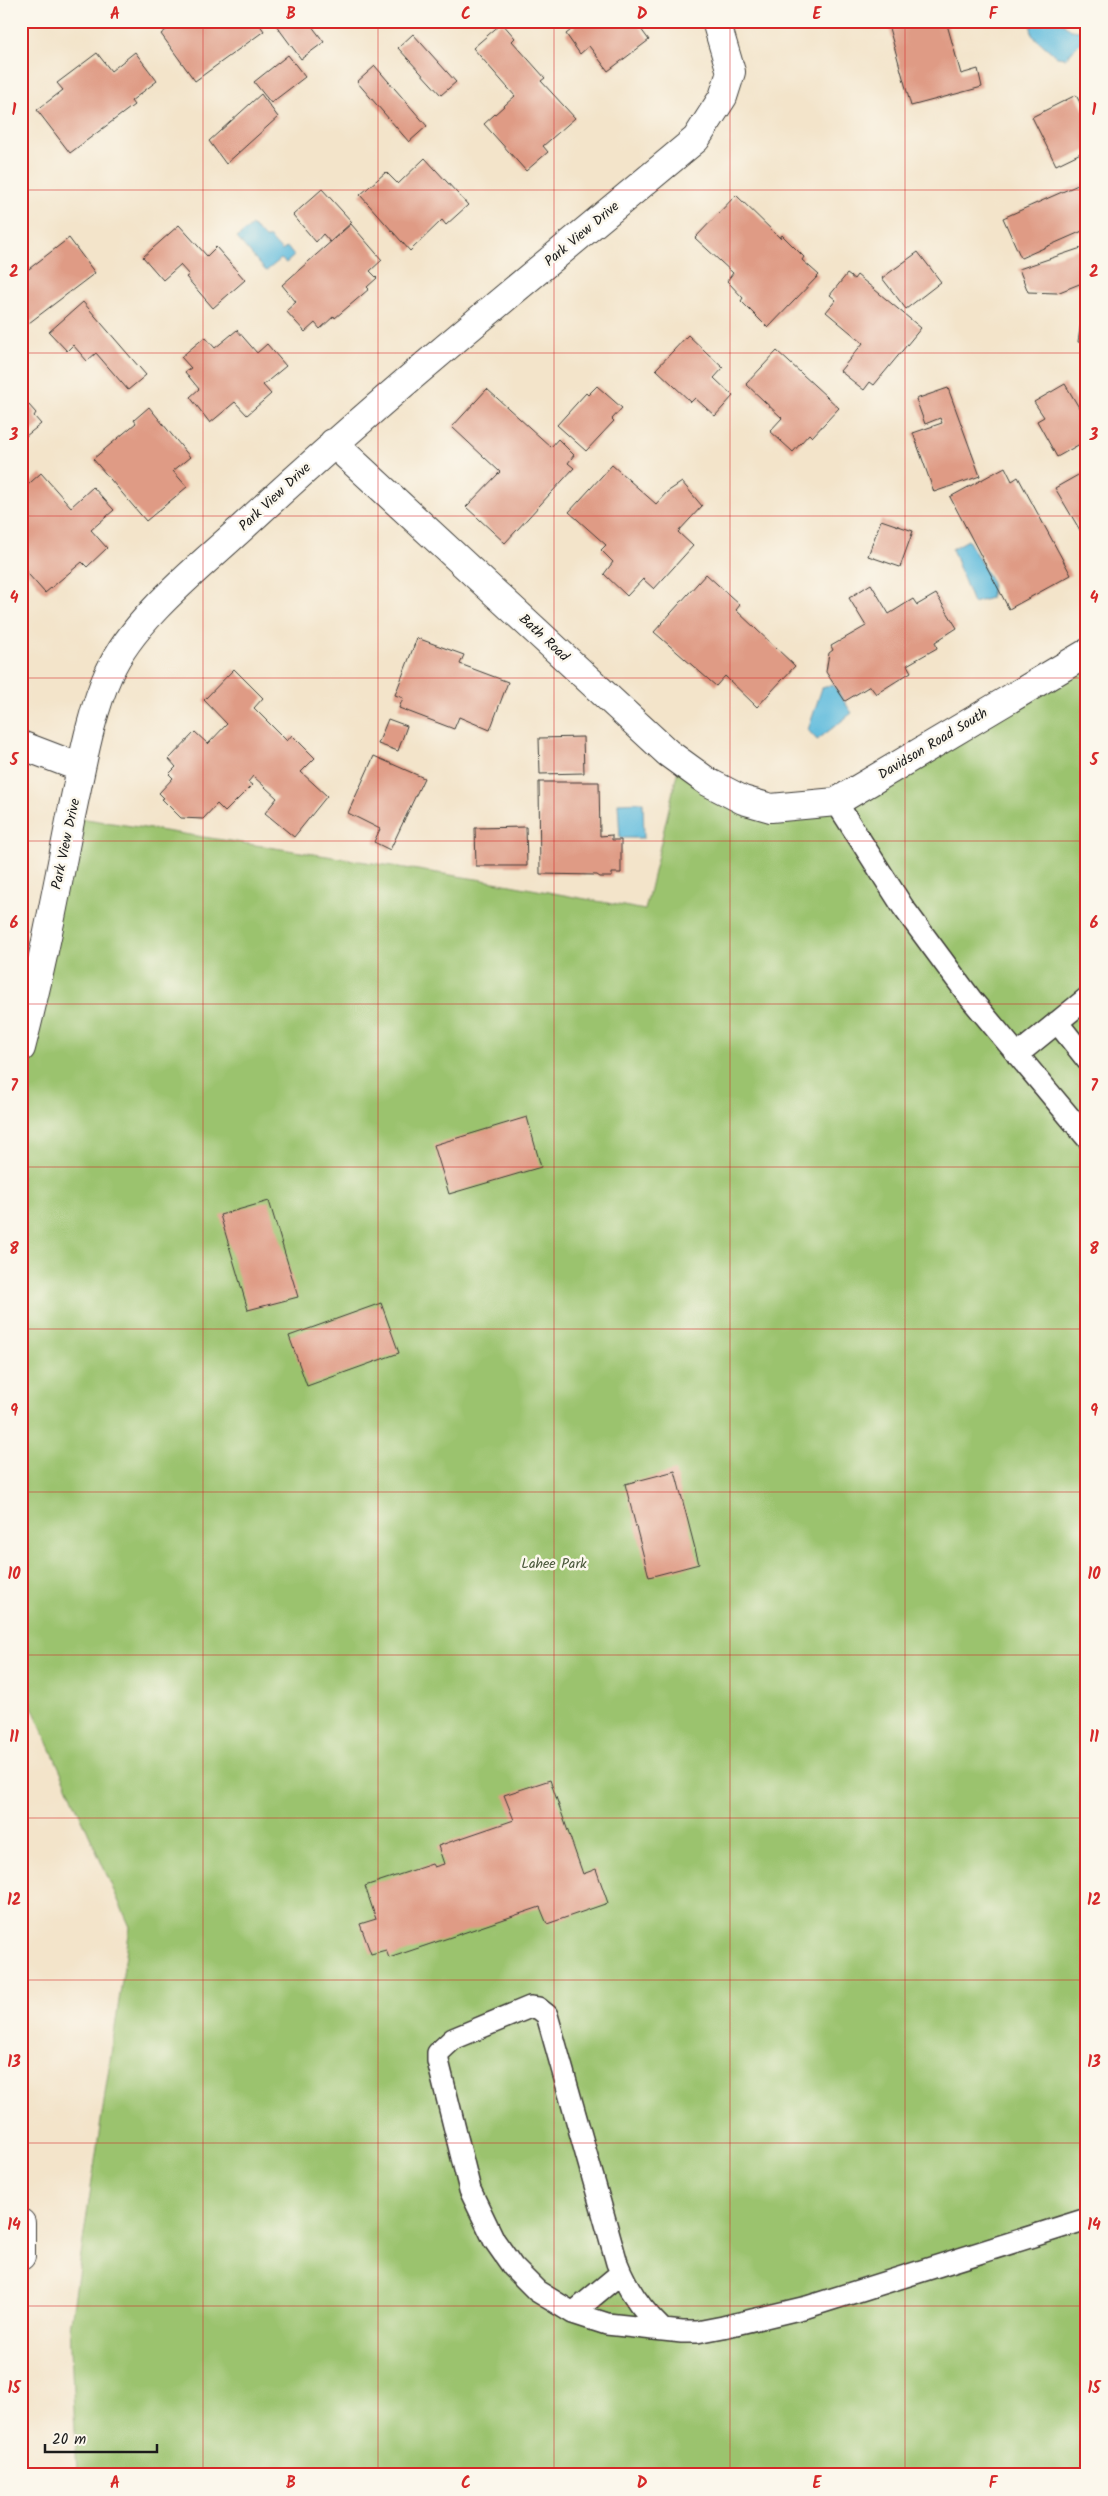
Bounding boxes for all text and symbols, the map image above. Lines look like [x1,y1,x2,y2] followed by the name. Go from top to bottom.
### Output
[110,2,120,27] text: A
[286,2,296,27] text: B
[461,2,471,27] text: C
[637,2,648,27] text: D
[813,2,823,27] text: E
[989,2,999,27] text: F
[12,98,17,123] text: 1
[1092,98,1097,123] text: 1
[540,195,625,272] street label: Park View Drive
[9,260,19,285] text: 2
[1089,260,1099,285] text: 2
[9,423,19,448] text: 3
[1089,423,1099,448] text: 3
[234,457,317,537] street label: Park View Drive
[10,586,19,611] text: 4
[1090,586,1099,611] text: 4
[514,609,575,668] street label: Bath Road
[874,703,992,785] street label: Davidson Road South
[9,748,20,773] text: 5
[1089,748,1100,773] text: 5
[46,796,86,891] street label: Park View Drive
[10,911,19,936] text: 6
[1090,911,1099,936] text: 6
[10,1074,18,1099] text: 7
[1090,1074,1098,1099] text: 7
[9,1237,19,1262] text: 8
[1089,1237,1099,1262] text: 8
[10,1399,18,1424] text: 9
[1090,1399,1098,1424] text: 9
[521,1553,587,1575] park label: Lahee Park
[7,1562,21,1587] text: 10
[1087,1562,1101,1587] text: 10
[9,1725,19,1750] text: 11
[1089,1725,1099,1750] text: 11
[7,1888,21,1913] text: 12
[1087,1888,1101,1913] text: 12
[7,2050,21,2075] text: 13
[1087,2050,1101,2075] text: 13
[7,2213,21,2238] text: 14
[1087,2213,1101,2238] text: 14
[8,2376,22,2401] text: 15
[1088,2376,1102,2401] text: 15
[45,2421,158,2453] scale bar
[52,2428,86,2452] text: 20 m
[110,2471,120,2496] text: A
[286,2471,296,2496] text: B
[461,2471,471,2496] text: C
[637,2471,648,2496] text: D
[813,2471,823,2496] text: E
[989,2471,999,2496] text: F

